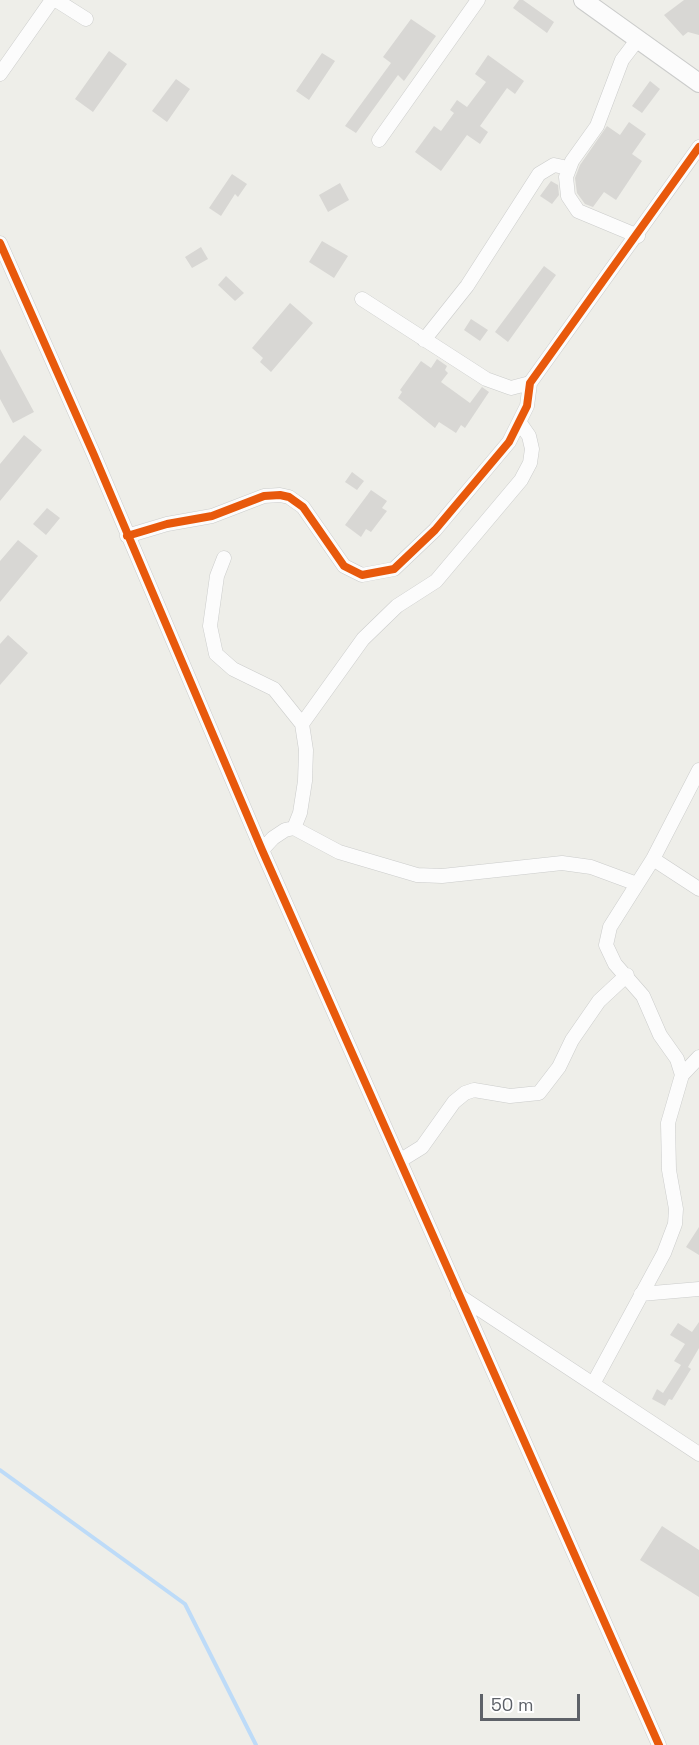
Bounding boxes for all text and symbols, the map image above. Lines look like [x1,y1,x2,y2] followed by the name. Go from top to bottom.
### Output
[483,1682,584,1720] scale bar
[491,1693,533,1716] text: 50 m

